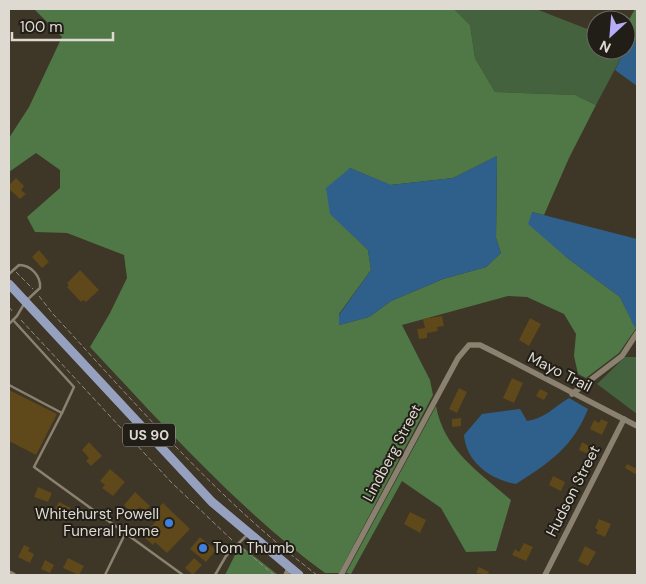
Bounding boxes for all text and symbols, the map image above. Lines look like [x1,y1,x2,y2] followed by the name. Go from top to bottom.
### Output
[12,10,114,42] scale bar
[586,10,636,60] north arrow
[20,17,63,37] text: 100 m
[597,36,614,57] text: N
[525,347,595,397] street label: Mayo Trail
[358,401,426,505] street label: Lindberg Street
[123,424,175,446] road number: US 90
[541,442,605,540] street label: Hudson Street
[35,504,159,541] place label: Whitehurst Powell Funeral Home
[163,517,175,529] marker: Whitehurst Powell Funeral Home
[213,538,295,558] place label: Tom Thumb
[197,542,209,554] marker: Tom Thumb

